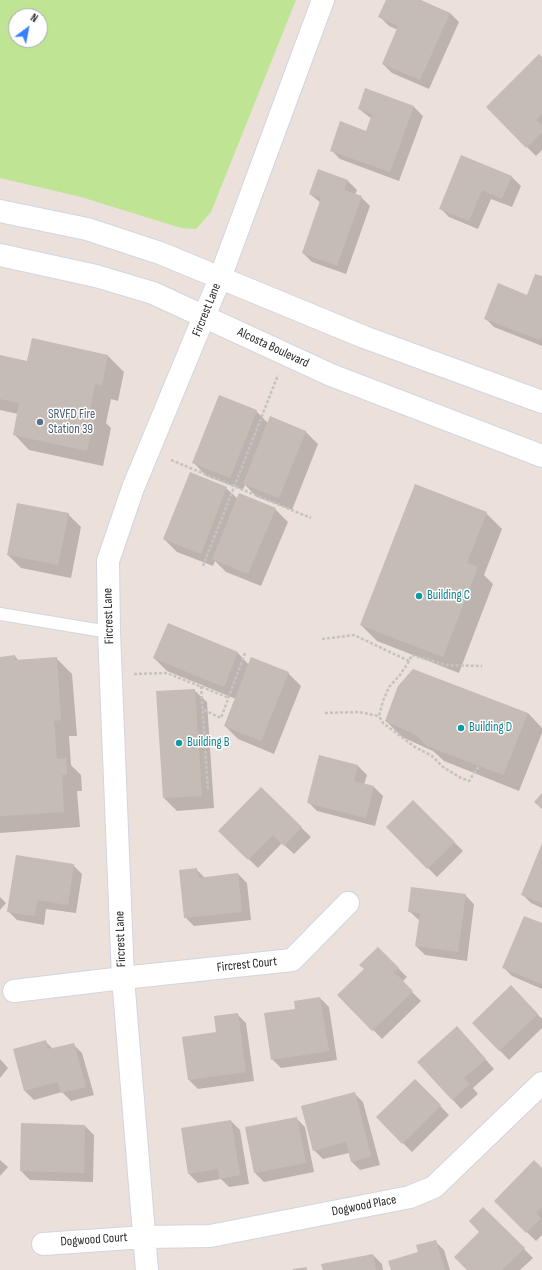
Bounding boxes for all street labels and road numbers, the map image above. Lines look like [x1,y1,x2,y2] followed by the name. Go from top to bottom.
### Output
[189,281,225,339] street label: Fircrest Lane
[235,325,311,371] street label: Alcosta Boulevard
[100,588,118,644] street label: Fircrest Lane
[112,911,130,967] street label: Fircrest Lane
[216,954,278,976] street label: Fircrest Court
[330,1192,398,1220] street label: Dogwood Place
[60,1230,128,1250] street label: Dogwood Court

